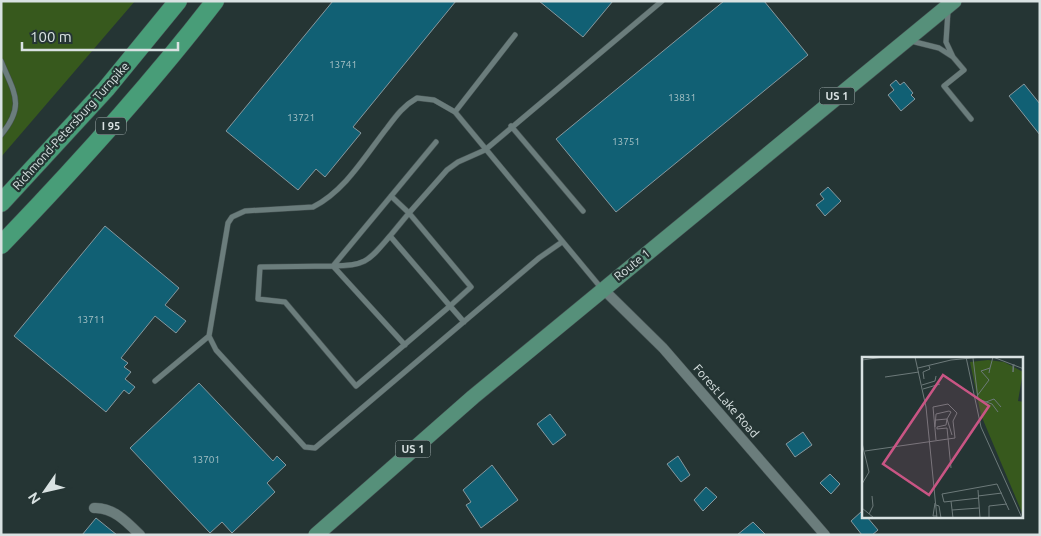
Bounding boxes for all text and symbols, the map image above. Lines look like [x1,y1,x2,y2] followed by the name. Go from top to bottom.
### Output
[22,20,179,52] scale bar
[30,28,72,45] text: 100 m
[10,59,131,192] street label: Richmond-Petersburg Turnpike
[329,59,357,70] house number: 13741
[820,88,854,104] road number: US 1
[668,92,696,103] house number: 13831
[287,112,315,123] house number: 13721
[96,118,126,134] road number: I 95
[612,136,640,147] house number: 13751
[611,246,652,283] street label: Route 1
[77,314,105,325] house number: 13711
[862,357,1024,518] inset map
[691,362,762,440] street label: Forest Lake Road
[396,440,430,458] road number: US 1
[192,454,220,465] house number: 13701
[20,466,70,516] north arrow
[25,489,44,507] text: N

